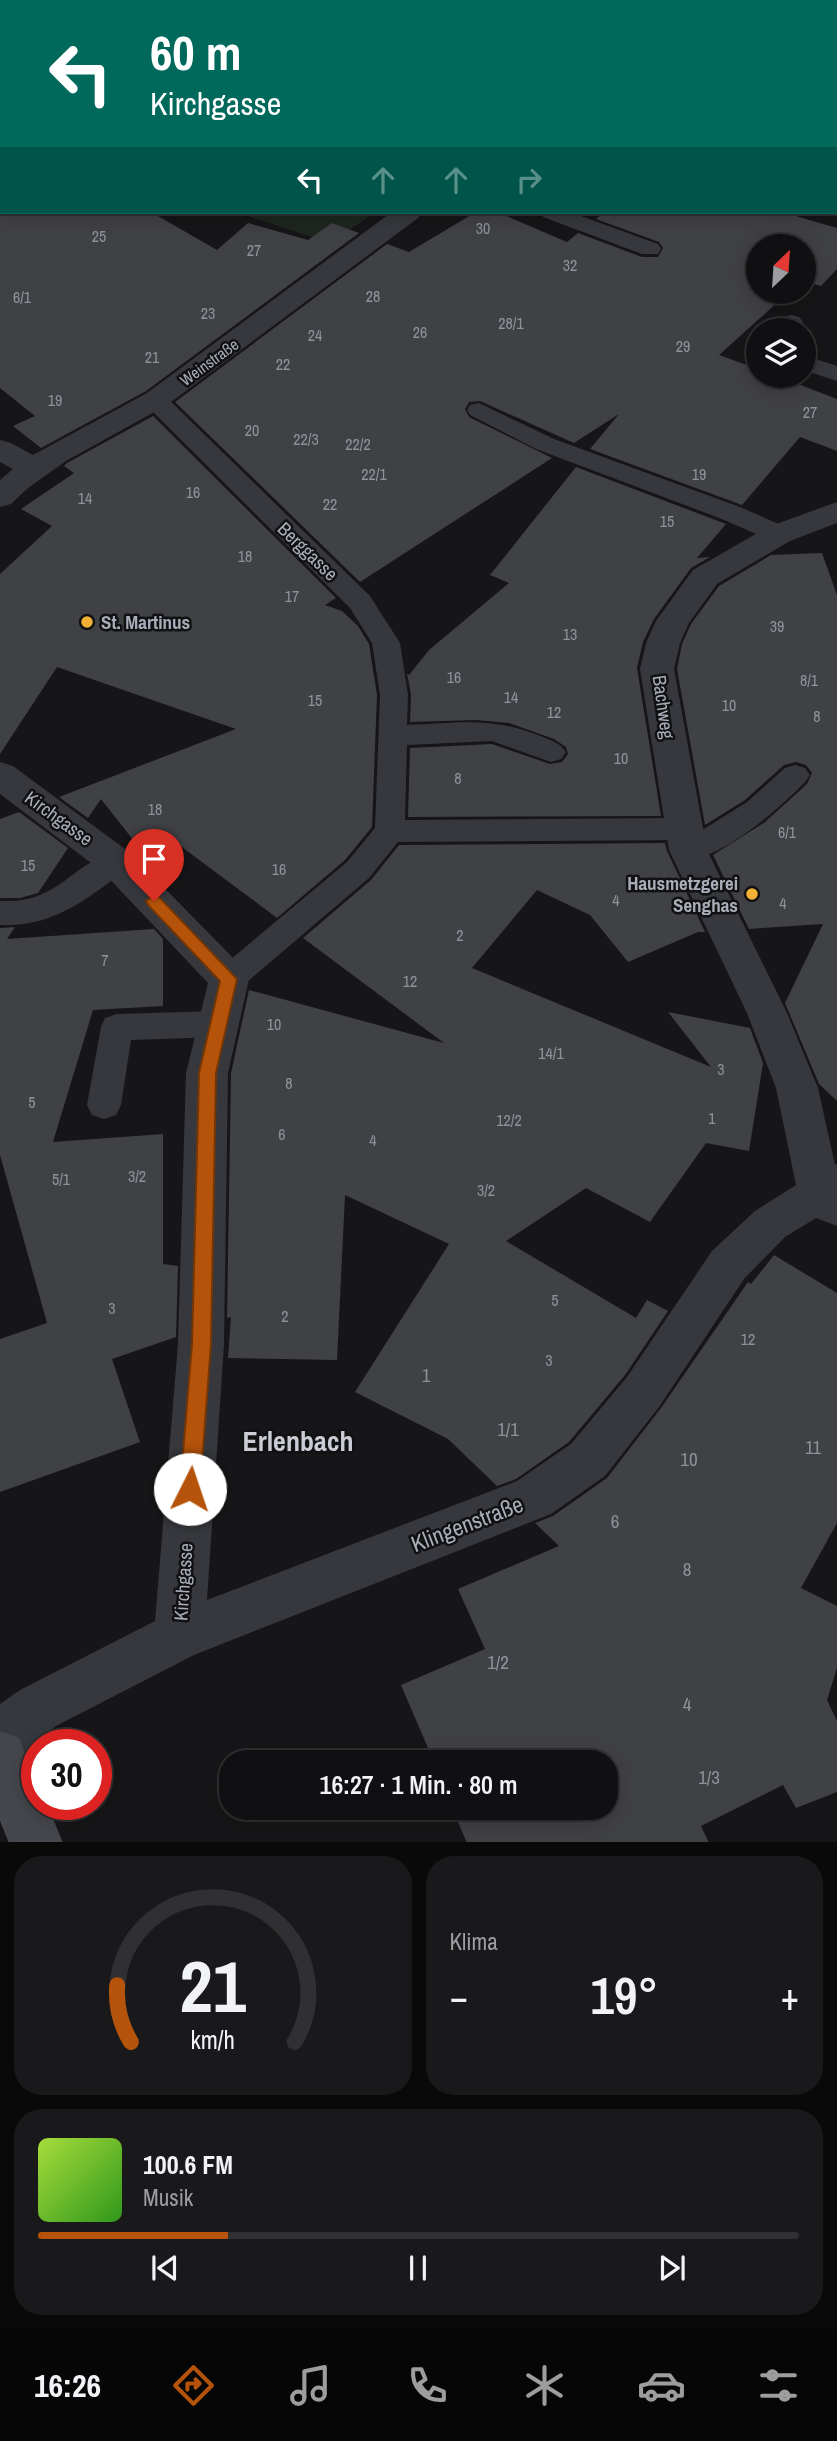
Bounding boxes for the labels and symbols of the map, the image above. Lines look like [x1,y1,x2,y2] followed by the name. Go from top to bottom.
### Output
[476,217,490,239] house number: 30
[92,225,106,247] house number: 25
[746,234,816,304] north arrow
[247,239,261,261] house number: 27
[563,254,577,276] house number: 32
[366,285,380,307] house number: 28
[13,286,32,308] house number: 6/1
[201,302,215,324] house number: 23
[498,312,524,334] house number: 28/1
[413,321,427,343] house number: 26
[308,324,322,346] house number: 24
[175,333,243,391] street label: Weinstraße
[676,335,690,357] house number: 29
[145,346,160,368] house number: 21
[276,353,290,375] house number: 22
[48,389,62,411] house number: 19
[803,401,817,423] house number: 27
[245,419,259,441] house number: 20
[293,428,319,450] house number: 22/3
[345,433,371,455] house number: 22/2
[361,463,387,485] house number: 22/1
[692,463,706,485] house number: 19
[186,481,200,503] house number: 16
[78,487,92,509] house number: 14
[323,493,337,515] house number: 22
[660,510,674,532] house number: 15
[272,516,344,586] street label: Berggasse
[238,545,252,567] house number: 18
[285,585,299,607] house number: 17
[101,609,190,635] place label: St. Martinus
[79,614,95,630] marker: St. Martinus
[770,615,784,637] house number: 39
[563,623,577,645] house number: 13
[447,666,461,688] house number: 16
[800,669,819,691] house number: 8/1
[647,673,681,741] street label: Bachweg
[504,686,518,708] house number: 14
[308,689,322,711] house number: 15
[722,694,736,716] house number: 10
[547,701,561,723] house number: 12
[813,705,821,727] house number: 8
[614,747,628,769] house number: 10
[454,767,462,789] house number: 8
[20,785,98,851] street label: Kirchgasse
[148,798,162,820] house number: 18
[778,821,797,843] house number: 6/1
[124,829,184,901] pin
[21,854,35,876] house number: 15
[272,858,286,880] house number: 16
[627,870,738,918] place label: Hausmetzgerei Senghas
[744,886,760,902] marker: Hausmetzgerei Senghas
[612,889,620,911] house number: 4
[779,892,787,914] house number: 4
[456,924,464,946] house number: 2
[101,949,109,971] house number: 7
[403,970,417,992] house number: 12
[267,1013,281,1035] house number: 10
[538,1042,564,1064] house number: 14/1
[717,1058,725,1080] house number: 3
[285,1072,293,1094] house number: 8
[28,1091,36,1113] house number: 5
[708,1107,716,1129] house number: 1
[496,1109,522,1131] house number: 12/2
[278,1123,286,1145] house number: 6
[369,1129,377,1151] house number: 4
[128,1165,146,1187] house number: 3/2
[52,1168,71,1190] house number: 5/1
[477,1179,495,1201] house number: 3/2
[551,1289,559,1311] house number: 5
[108,1297,116,1319] house number: 3
[281,1305,289,1327] house number: 2
[741,1328,755,1350] house number: 12
[545,1349,553,1371] house number: 3
[422,1362,431,1388] house number: 1
[497,1416,519,1442] house number: 1/1
[242,1422,354,1460] district label: Erlenbach
[805,1434,821,1460] house number: 11
[680,1446,698,1472] house number: 10
[153,1452,227,1526] position arrow
[406,1488,527,1559] street label: Klingenstraße
[611,1508,619,1534] house number: 6
[167,1542,199,1622] street label: Kirchgasse
[683,1556,691,1582] house number: 8
[487,1649,509,1675] house number: 1/2
[683,1691,692,1717] house number: 4
[21,1729,112,1820] speed limit sign: 30
[698,1764,720,1790] house number: 1/3

